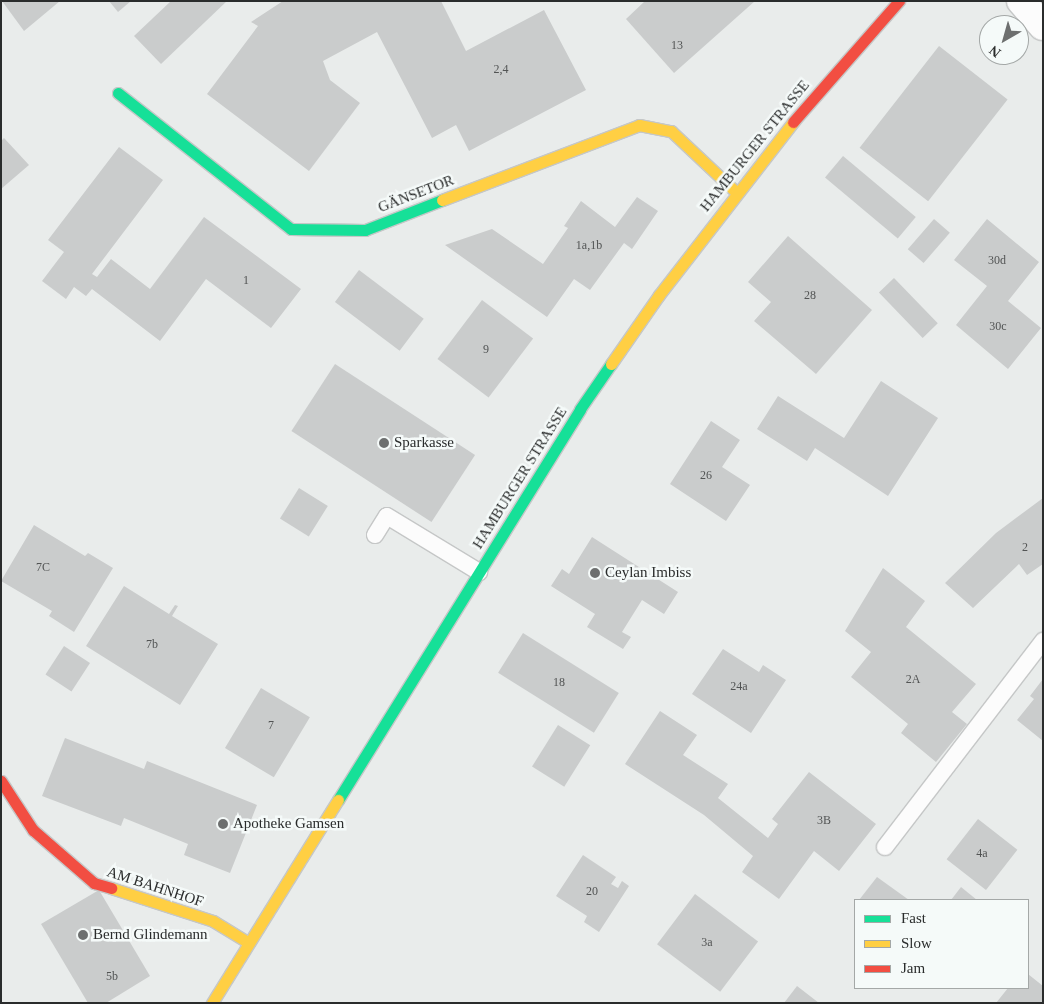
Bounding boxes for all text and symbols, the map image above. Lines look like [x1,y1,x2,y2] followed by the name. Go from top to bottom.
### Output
[979,15,1029,65] north arrow
[671,39,683,53] house number: 13
[986,42,1004,60] text: N
[494,63,508,77] house number: 2,4
[696,77,814,215] street label: HAMBURGER STRASSE
[376,171,456,217] street label: GÄNSETOR
[576,239,602,253] house number: 1a,1b
[988,254,1006,268] house number: 30d
[243,274,249,288] house number: 1
[804,289,816,303] house number: 28
[989,320,1007,334] house number: 30c
[483,343,489,357] house number: 9
[469,404,571,552] street label: HAMBURGER STRASSE
[394,434,454,452] place label: Sparkasse
[378,437,390,449] marker: Sparkasse
[700,469,712,483] house number: 26
[1022,541,1028,555] house number: 2
[36,561,50,575] house number: 7C
[605,564,691,582] place label: Ceylan Imbiss
[589,567,601,579] marker: Ceylan Imbiss
[146,638,158,652] house number: 7b
[906,673,920,687] house number: 2A
[553,676,565,690] house number: 18
[730,680,748,694] house number: 24a
[268,719,274,733] house number: 7
[817,814,831,828] house number: 3B
[233,815,344,833] place label: Apotheke Gamsen
[217,818,229,830] marker: Apotheke Gamsen
[976,847,988,861] house number: 4a
[104,863,206,911] street label: AM BAHNHOF
[586,885,598,899] house number: 20
[854,899,1029,989] legend
[901,910,926,926] text: Fast
[93,926,208,944] place label: Bernd Glindemann
[77,929,89,941] marker: Bernd Glindemann
[901,935,932,951] text: Slow
[701,936,713,950] house number: 3a
[901,960,925,976] text: Jam
[106,970,118,984] house number: 5b

